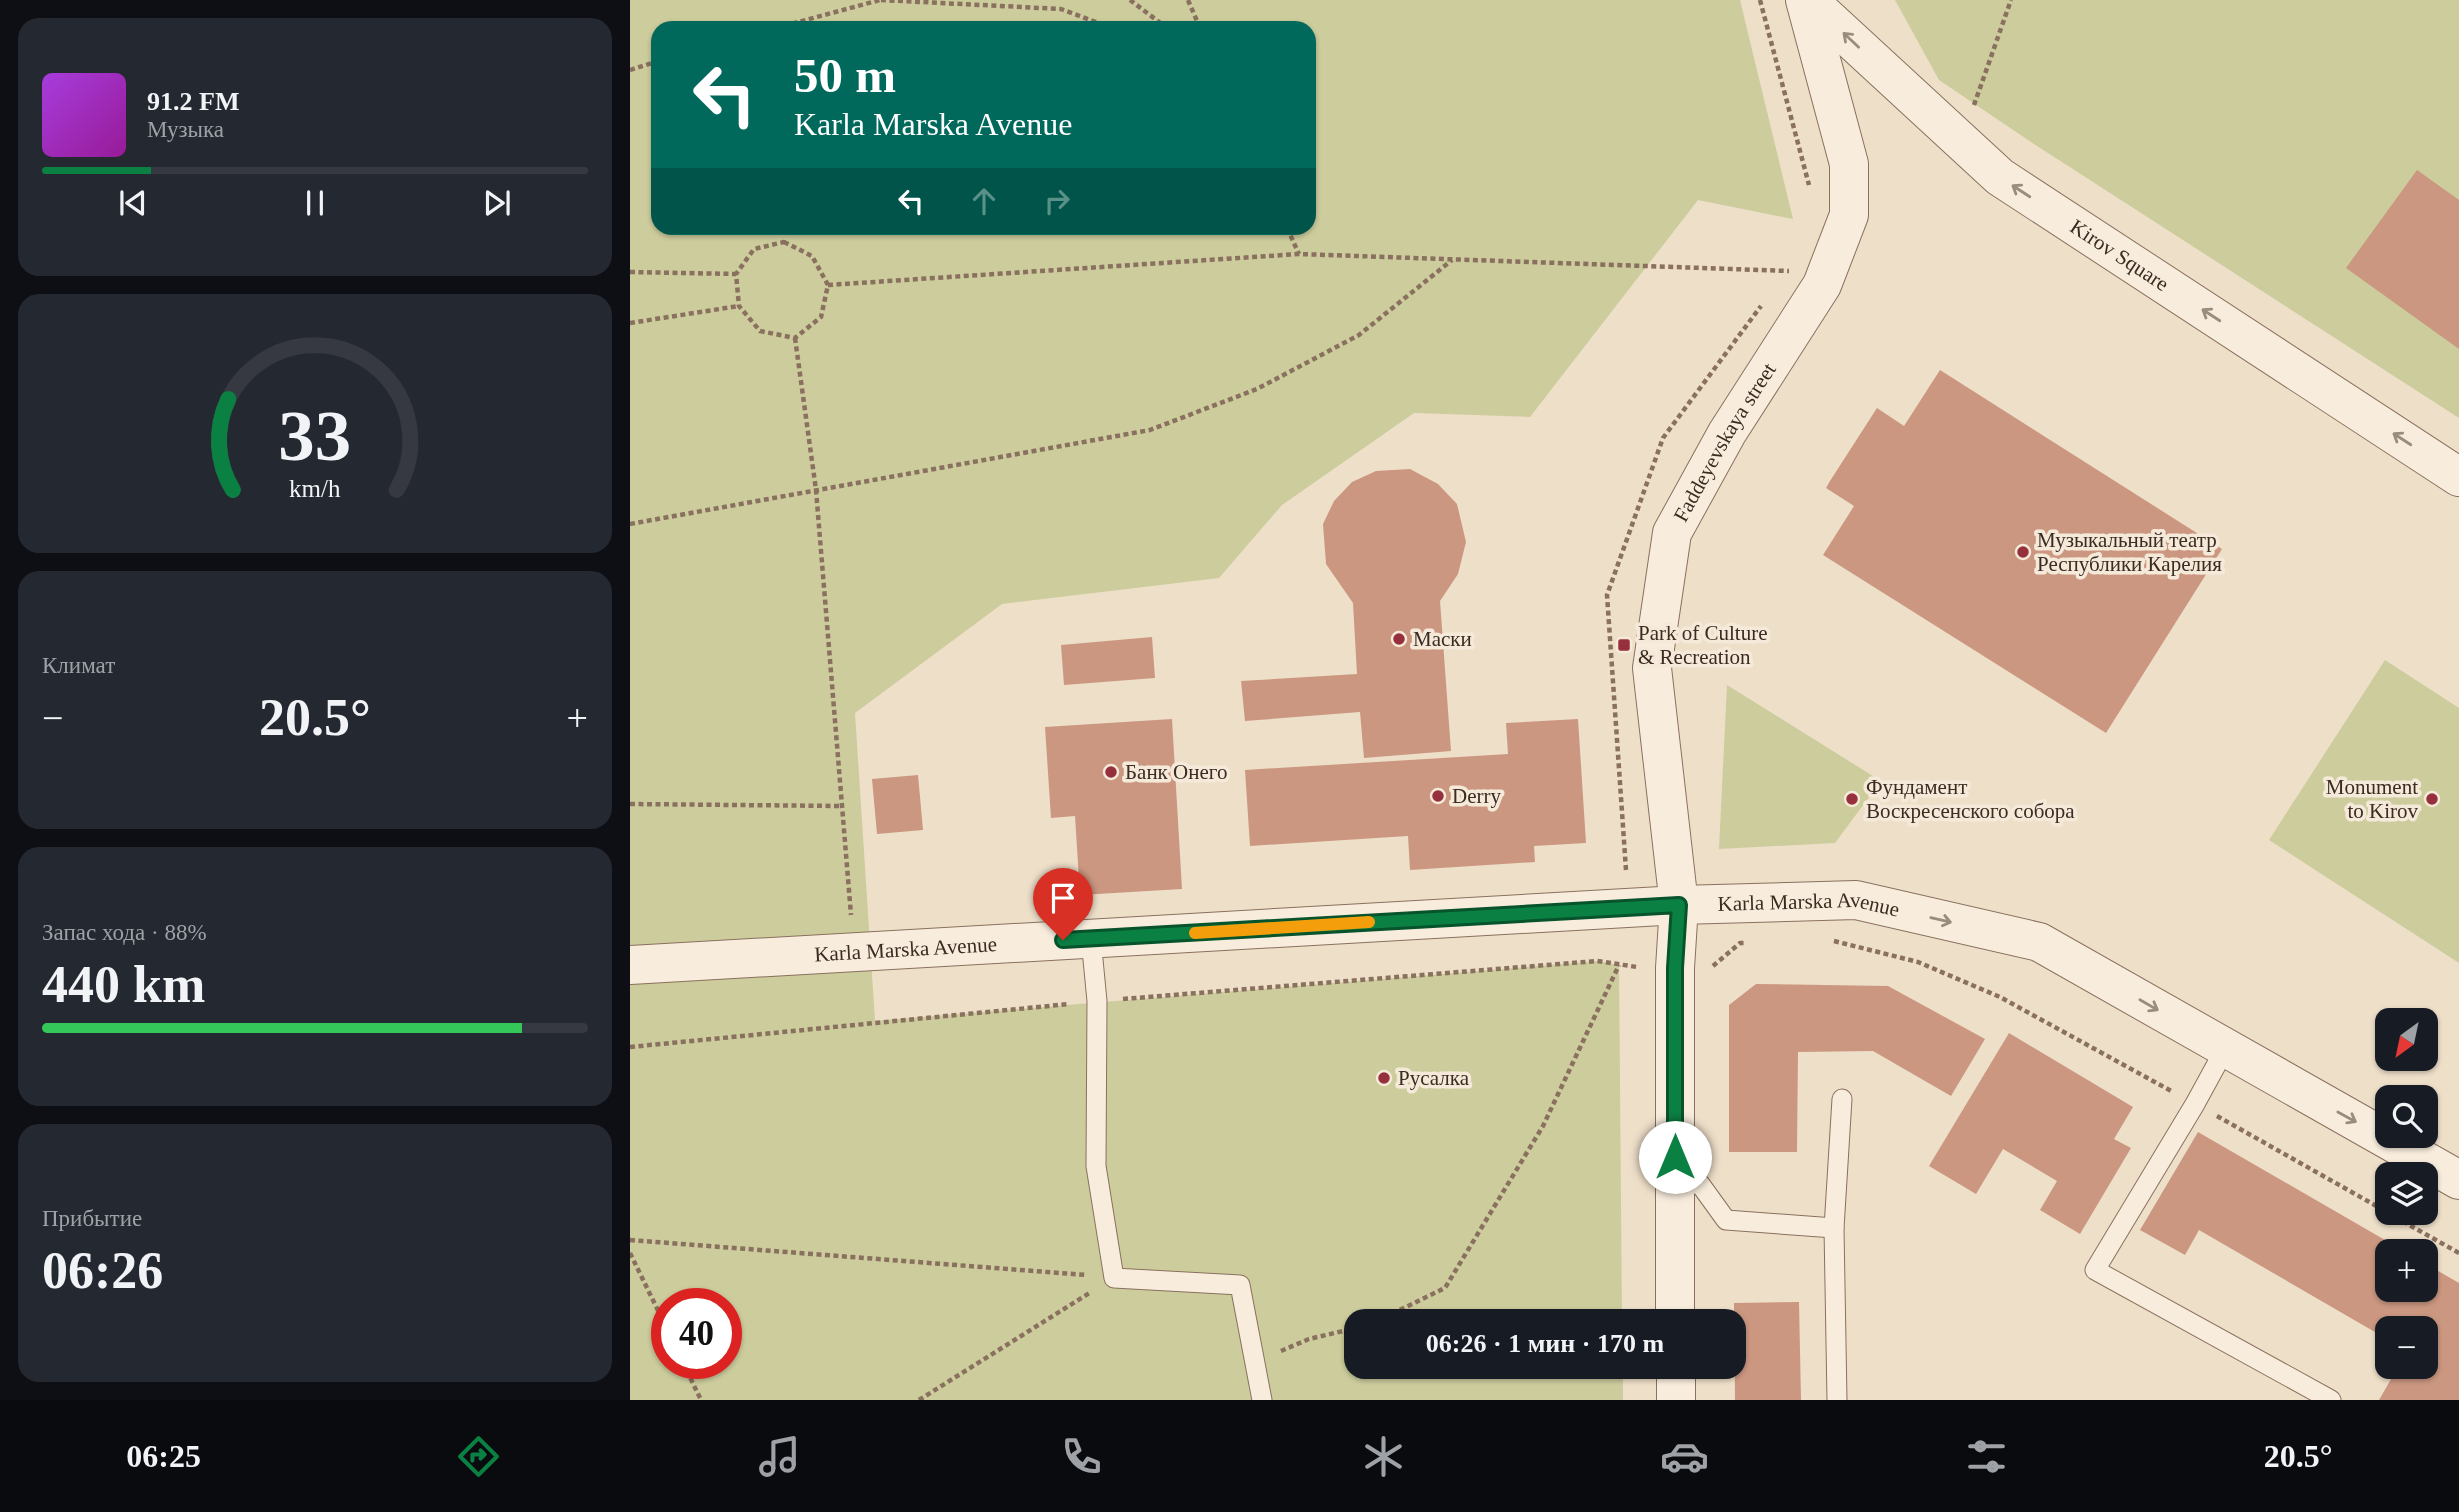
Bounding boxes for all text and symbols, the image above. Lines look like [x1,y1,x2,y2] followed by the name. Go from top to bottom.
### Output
[1842,32,1860,48] one-way arrow
[794,48,896,103] text: 50 m
[679,49,770,140] icon: left
[147,87,239,116] text: 91.2 FM
[794,106,1072,142] text: Karla Marska Avenue
[147,117,224,142] text: Музыка
[892,182,930,220] icon: left
[965,182,1003,220] icon: ahead
[1038,182,1076,220] icon: right
[2011,183,2031,197] one-way arrow
[114,184,152,222] icon: previous
[296,184,334,222] icon: pause
[478,184,516,222] icon: next
[2066,214,2173,296] street label: Kirov Square
[2202,308,2222,322] one-way arrow
[1669,358,1781,526] street label: Faddeyevskaya street
[279,395,351,476] text: 33
[2393,432,2412,447] one-way arrow
[289,474,341,501] text: km/h
[2037,528,2222,576] place label: Музыкальный театр Республики Карелия
[2015,544,2031,560] marker: Музыкальный театр Республики Карелия
[1638,621,1767,669] place label: Park of Culture & Recreation
[1413,627,1472,651] place label: Маски
[1391,631,1407,647] marker: Маски
[1616,637,1632,653] marker: Park of Culture & Recreation
[42,653,115,678] text: Климат
[259,689,371,746] text: 20.5°
[42,697,63,739] text: −
[567,697,588,739] text: +
[1125,760,1227,784] place label: Банк Онего
[1103,764,1119,780] marker: Банк Онего
[1866,775,2075,823] place label: Фундамент Воскресенского собора
[2326,775,2418,823] place label: Monument to Kirov
[1452,784,1501,808] place label: Derry
[1430,788,1446,804] marker: Derry
[1844,791,1860,807] marker: Фундамент Воскресенского собора
[2424,791,2440,807] marker: Monument to Kirov
[1033,868,1093,940] pin
[1044,879,1082,917] icon: arrive
[1717,888,1902,922] street label: Karla Marska Avenue
[1929,913,1952,927] one-way arrow
[42,920,207,945] text: Запас хода · 88%
[814,932,997,966] street label: Karla Marska Avenue
[42,956,205,1013] text: 440 km
[2138,999,2159,1012] one-way arrow
[2375,1008,2438,1071] north arrow
[2375,1008,2438,1379] map controls
[1398,1066,1470,1090] place label: Русалка
[1376,1070,1392,1086] marker: Русалка
[2375,1085,2438,1148] button: search
[2336,1111,2357,1124] one-way arrow
[1638,1120,1712,1194] position arrow
[2375,1162,2438,1225] button: layers
[42,1206,142,1231] text: Прибытие
[2375,1239,2438,1302] button: +
[42,1242,163,1299] text: 06:26
[651,1288,742,1379] speed limit sign: 40
[2375,1316,2438,1379] button: −
[1426,1329,1664,1358] text: 06:26 · 1 мин · 170 m
[454,1432,503,1481] icon: directions
[755,1432,804,1481] icon: music
[1057,1432,1106,1481] icon: phone
[1359,1432,1408,1481] icon: climate
[1660,1432,1709,1481] icon: car
[1962,1432,2011,1481] icon: filters
[126,1438,201,1474] text: 06:25
[2264,1438,2333,1474] text: 20.5°

